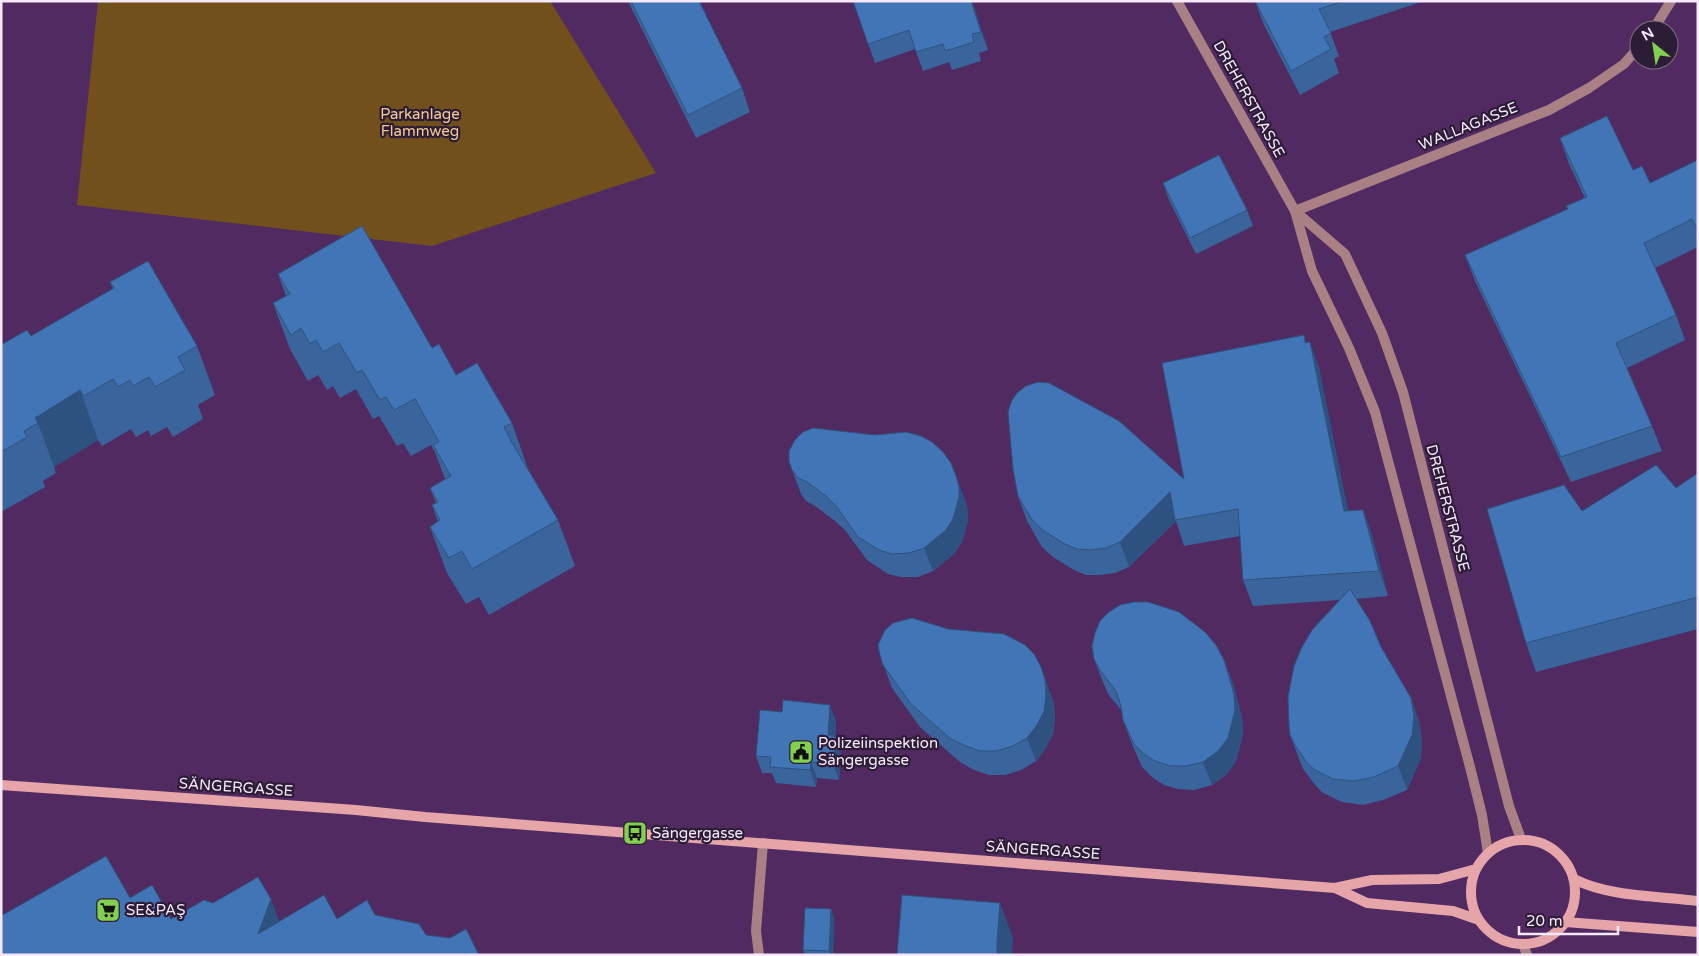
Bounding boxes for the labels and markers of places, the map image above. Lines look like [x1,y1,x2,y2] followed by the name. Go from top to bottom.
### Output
[818,734,938,769] place label: Polizeiinspektion Sängergasse
[788,739,814,765] public building icon: Polizeiinspektion Sängergasse
[622,820,648,846] bus stop icon: Sängergasse
[652,824,743,842] place label: Sängergasse
[95,897,121,923] supermarket icon: SE&PAŞ
[126,901,186,919] place label: SE&PAŞ

